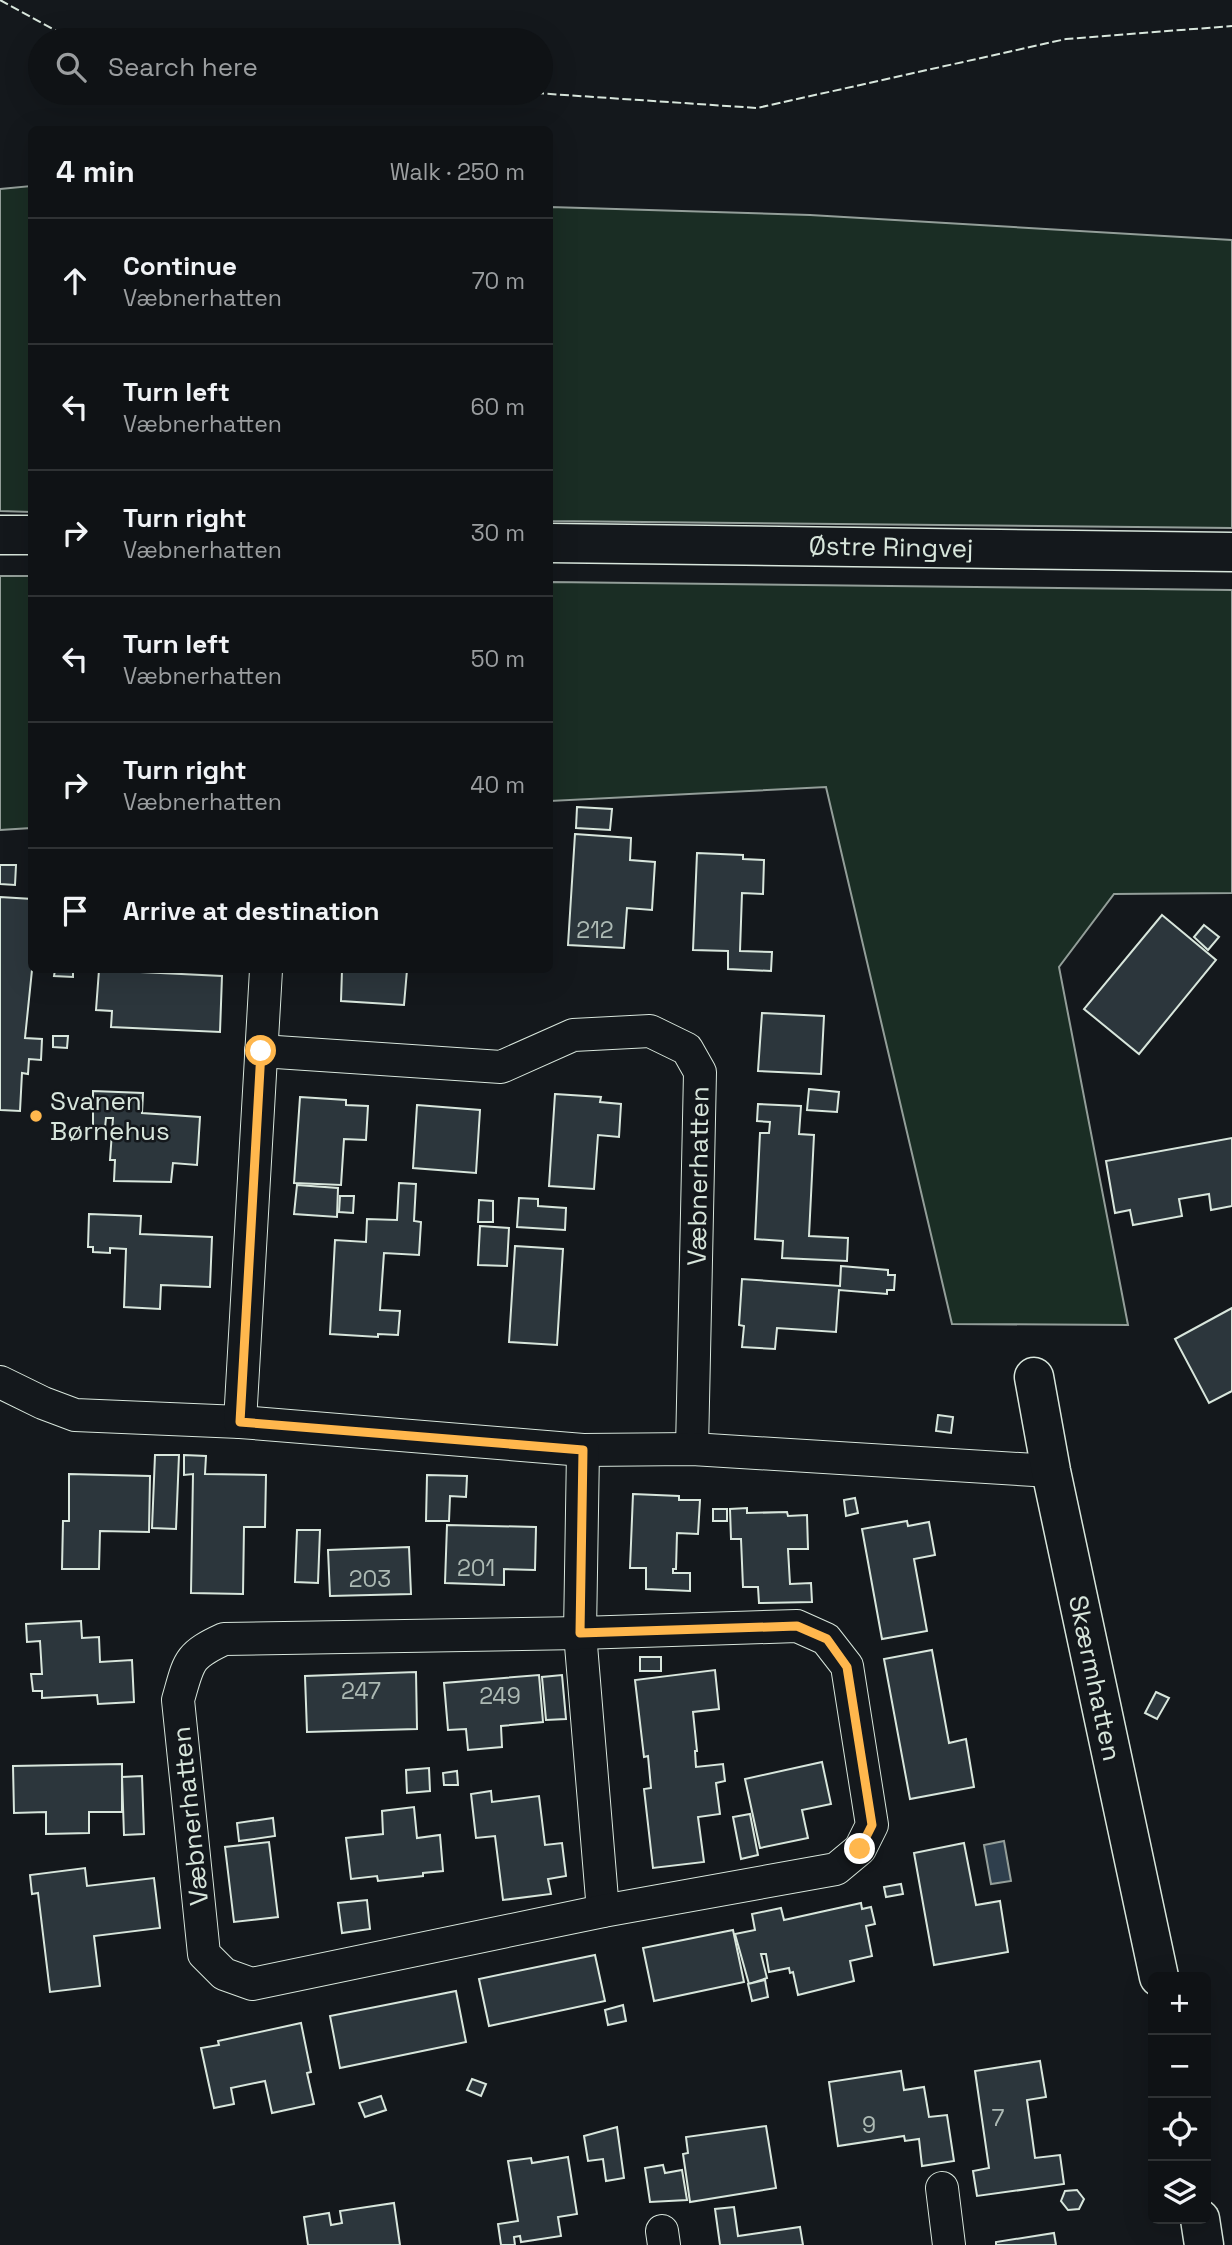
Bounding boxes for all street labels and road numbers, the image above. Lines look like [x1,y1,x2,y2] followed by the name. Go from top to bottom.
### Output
[808,529,974,565] street label: Østre Ringvej
[679,1086,717,1266] street label: Væbnerhatten
[1061,1592,1129,1764] street label: Skærmhatten
[164,1725,216,1907] street label: Væbnerhatten

